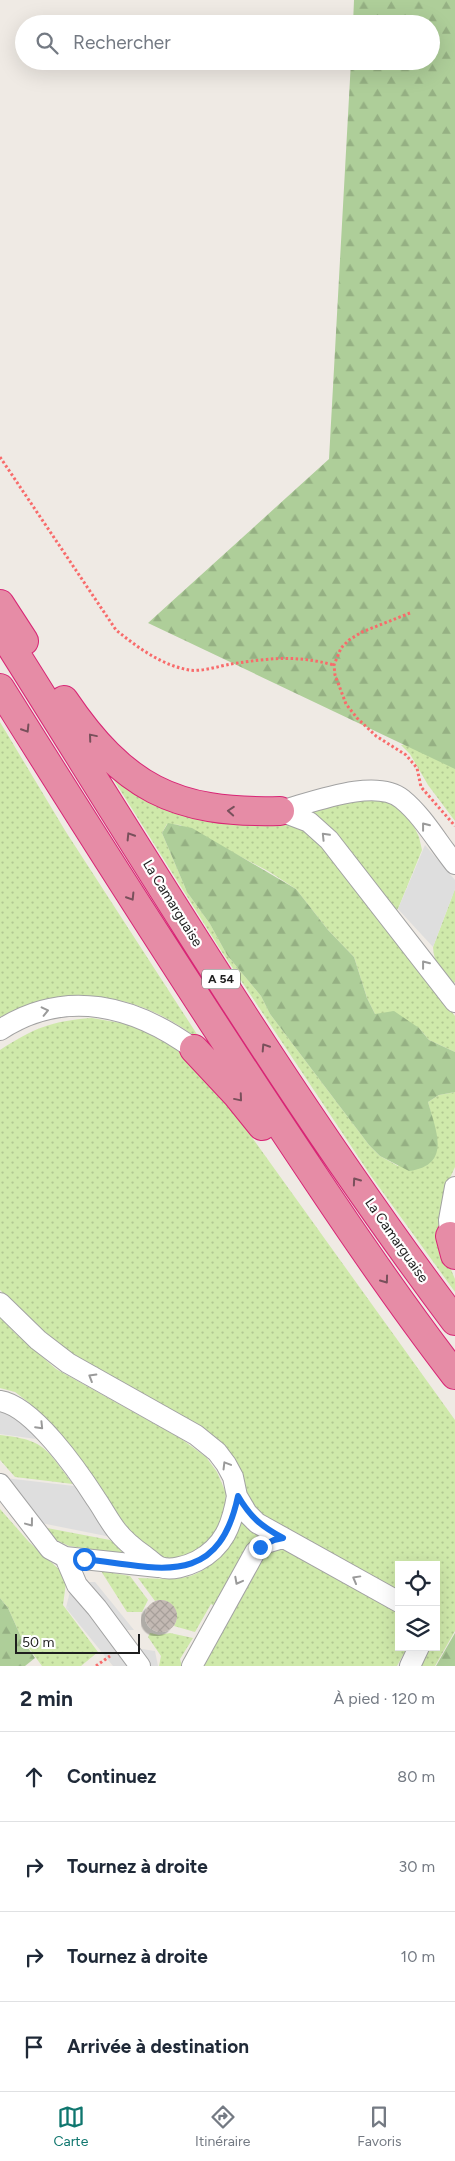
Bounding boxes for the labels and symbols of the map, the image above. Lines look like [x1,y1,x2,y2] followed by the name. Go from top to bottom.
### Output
[20,724,29,733] one-way arrow
[90,734,98,743] one-way arrow
[227,805,235,816] one-way arrow
[423,823,431,832] one-way arrow
[127,832,137,841] one-way arrow
[322,833,331,842] one-way arrow
[139,857,206,950] street label: La Camarguaise
[124,891,134,900] one-way arrow
[423,961,431,970] one-way arrow
[202,970,240,989] road number: A 54
[40,1006,49,1017] one-way arrow
[262,1043,271,1052] one-way arrow
[233,1092,242,1101] one-way arrow
[353,1178,362,1187] one-way arrow
[361,1195,432,1286] street label: La Camarguaise
[379,1274,388,1284] one-way arrow
[89,1373,98,1383] one-way arrow
[34,1421,43,1430] one-way arrow
[223,1462,233,1471] one-way arrow
[24,1517,33,1527] one-way arrow
[249,1536,272,1559] route end
[73,1548,96,1571] route start
[352,1575,361,1585] one-way arrow
[234,1576,244,1585] one-way arrow
[15,1631,140,1654] scale bar

